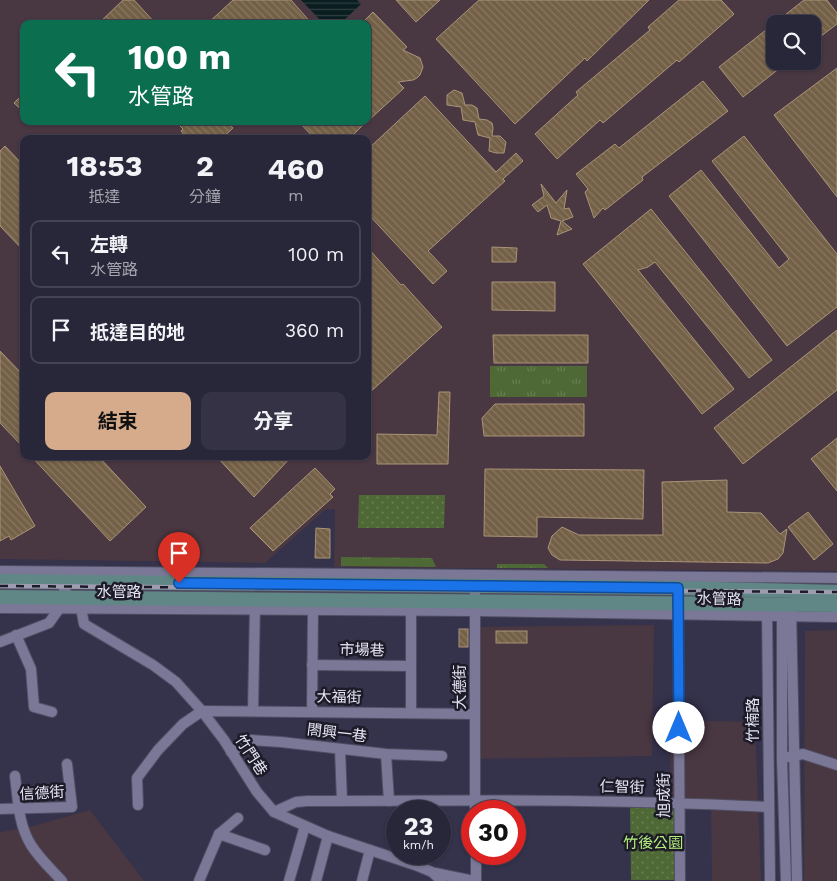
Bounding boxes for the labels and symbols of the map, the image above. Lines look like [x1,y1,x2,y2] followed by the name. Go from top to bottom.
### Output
[158,532,200,583] pin
[96,583,142,601] street label: 水管路
[696,590,742,608] street label: 水管路
[339,641,385,659] street label: 市場巷
[451,664,469,710] street label: 大德街
[316,688,362,706] street label: 大福街
[744,697,762,743] street label: 竹楠路
[652,701,704,753] position arrow
[306,720,368,746] street label: 閤興一巷
[231,731,271,779] street label: 竹門巷
[655,772,673,818] street label: 旭成街
[599,778,645,796] street label: 仁智街
[19,783,65,803] street label: 信德街
[461,800,526,865] speed limit sign: 30
[623,834,683,852] park label: 竹後公園

